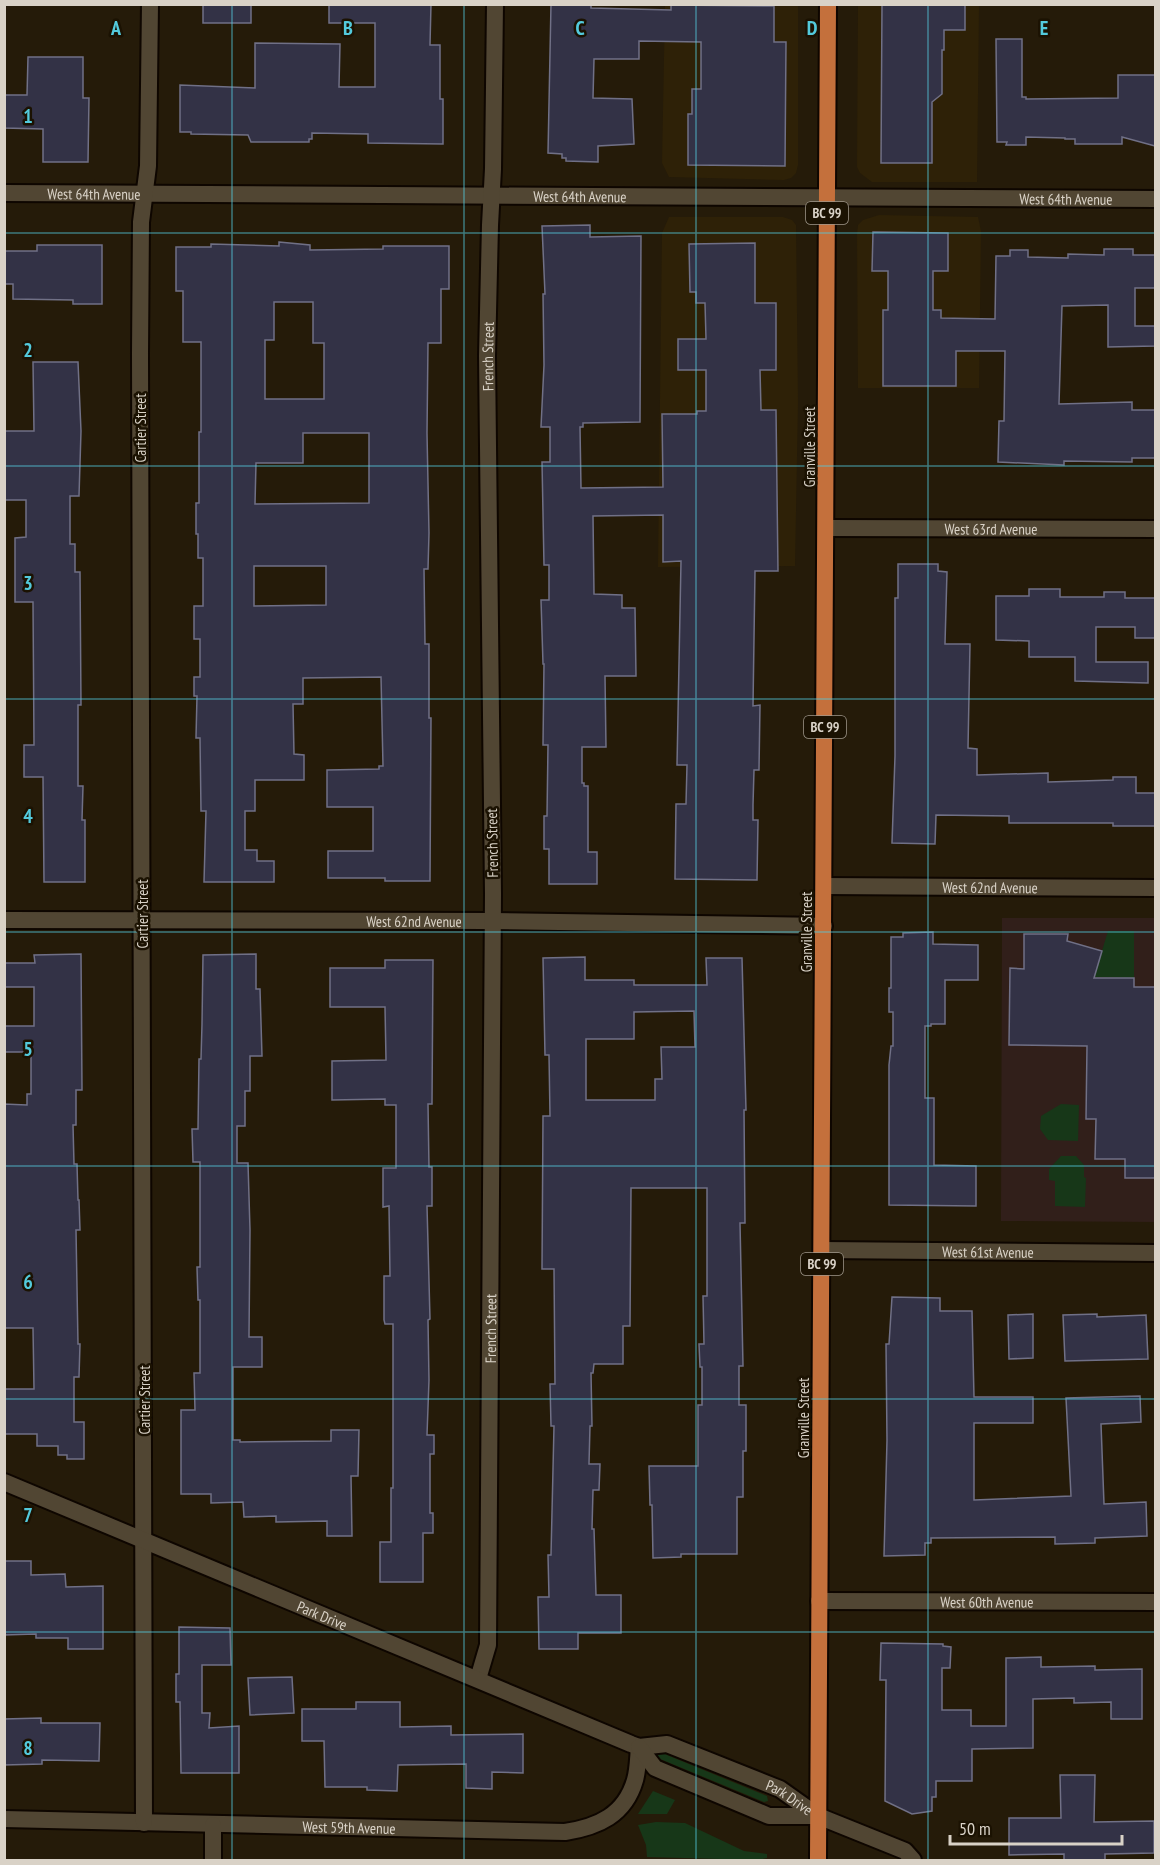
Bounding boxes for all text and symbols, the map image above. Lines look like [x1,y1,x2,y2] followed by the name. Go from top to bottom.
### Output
[110,15,122,41] text: A
[343,15,353,41] text: B
[575,15,585,41] text: C
[807,15,818,41] text: D
[1040,15,1048,41] text: E
[23,103,33,129] text: 1
[47,184,141,203] street label: West 64th Avenue
[533,186,627,206] street label: West 64th Avenue
[1019,189,1113,208] street label: West 64th Avenue
[806,202,848,224] road number: BC 99
[478,322,497,391] street label: French Street
[23,337,33,363] text: 2
[131,393,150,463] street label: Cartier Street
[800,407,819,487] street label: Granville Street
[944,519,1038,538] street label: West 63rd Avenue
[23,570,33,596] text: 3
[804,716,846,738] road number: BC 99
[23,803,33,829] text: 4
[482,808,502,878] street label: French Street
[942,877,1038,897] street label: West 62nd Avenue
[133,879,152,949] street label: Cartier Street
[797,892,816,972] street label: Granville Street
[366,911,462,930] street label: West 62nd Avenue
[23,1036,33,1062] text: 5
[942,1242,1034,1261] street label: West 61st Avenue
[801,1253,843,1275] road number: BC 99
[23,1269,33,1295] text: 6
[480,1294,500,1363] street label: French Street
[135,1365,154,1435] street label: Cartier Street
[794,1378,813,1458] street label: Granville Street
[23,1502,33,1528] text: 7
[940,1592,1034,1611] street label: West 60th Avenue
[294,1596,350,1634] street label: Park Drive
[23,1735,33,1761] text: 8
[763,1775,817,1819] street label: Park Drive
[950,1808,1122,1846] scale bar
[302,1816,396,1838] street label: West 59th Avenue
[959,1817,991,1840] text: 50 m

